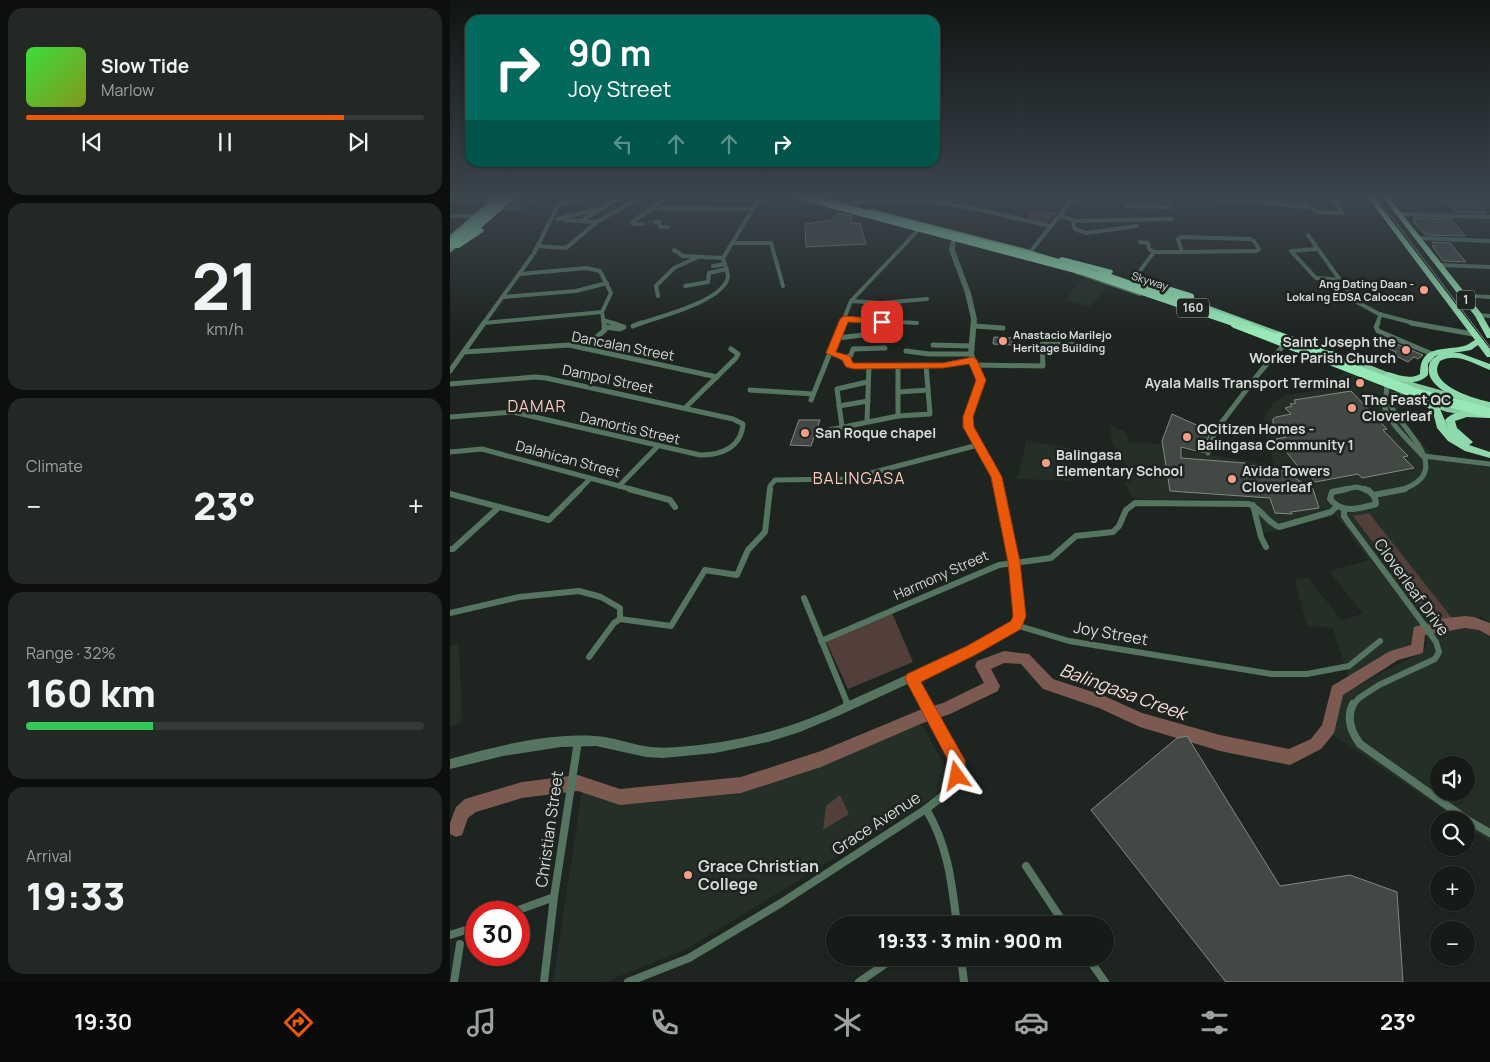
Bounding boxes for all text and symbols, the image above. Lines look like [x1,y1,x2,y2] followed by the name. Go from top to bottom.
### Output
[568,29,651,77] text: 90 m
[485,35,550,100] icon: right
[101,53,189,79] text: Slow Tide
[568,74,671,104] text: Joy Street
[101,79,154,101] text: Marlow
[78,128,106,156] icon: previous
[211,128,239,156] icon: pause
[344,128,372,156] icon: next
[609,130,637,158] icon: left
[662,130,690,158] icon: ahead
[715,130,743,158] icon: ahead
[768,130,796,158] icon: right
[191,241,259,330] text: 21
[1130,268,1171,294] street label: Skyway
[1286,276,1414,304] place label: Ang Dating Daan - Lokal ng EDSA Caloocan
[1418,284,1430,296] marker: Ang Dating Daan - Lokal ng EDSA Caloocan
[1457,290,1475,310] road number: 1
[1177,298,1209,318] road number: 160
[861,301,903,343] pin
[868,308,896,336] icon: arrive
[206,318,244,340] text: km/h
[570,326,676,365] street label: Dancalan Street
[1013,327,1112,355] place label: Anastacio Marilejo Heritage Building
[1249,332,1396,367] place label: Saint Joseph the Worker Parish Church
[997,335,1009,347] marker: Anastacio Marilejo Heritage Building
[1400,344,1412,356] marker: Saint Joseph the Worker Parish Church
[561,360,656,398] street label: Dampol Street
[1145,373,1350,392] place label: Ayala Malls Transport Terminal
[1354,377,1366,389] marker: Ayala Malls Transport Terminal
[1362,390,1451,425] place label: The Feast QC Cloverleaf
[507,395,567,417] district label: DAMAR
[1346,402,1358,414] marker: The Feast QC Cloverleaf
[578,407,683,448] street label: Damortis Street
[1197,419,1354,454] place label: QCitizen Homes - Balingasa Community 1
[815,423,936,442] place label: San Roque chapel
[799,427,811,439] marker: San Roque chapel
[1181,431,1193,443] marker: QCitizen Homes - Balingasa Community 1
[514,435,623,482] street label: Dalahican Street
[1056,445,1183,480] place label: Balingasa Elementary School
[26,455,83,477] text: Climate
[1040,457,1052,469] marker: Balingasa Elementary School
[1242,461,1330,496] place label: Avida Towers Cloverleaf
[813,467,905,489] district label: BALINGASA
[1226,473,1238,485] marker: Avida Towers Cloverleaf
[193,479,256,531] text: 23°
[26,487,41,525] text: −
[408,487,424,525] text: +
[1369,534,1455,640] street label: Cloverleaf Drive
[890,545,992,604] street label: Harmony Street
[1072,616,1150,650] street label: Joy Street
[26,642,116,664] text: Range · 32%
[1057,657,1193,726] water label: Balingasa Creek
[26,666,156,718] text: 160 km
[930,749,982,801] position arrow
[1430,756,1475,966] map controls
[1430,756,1475,801] button: sound
[530,769,568,889] street label: Christian Street
[827,786,925,860] street label: Grace Avenue
[1430,811,1475,856] button: search
[26,845,72,867] text: Arrival
[698,855,819,895] place label: Grace Christian College
[1430,866,1475,911] button: +
[26,869,125,921] text: 19:33
[682,869,694,881] marker: Grace Christian College
[465,901,530,966] speed limit sign: 30
[1430,921,1475,966] button: −
[878,928,1062,954] text: 19:33 · 3 min · 900 m
[281,1005,316,1040] icon: directions
[464,1005,499,1040] icon: music
[647,1005,682,1040] icon: phone
[830,1005,865,1040] icon: climate
[1014,1005,1049,1040] icon: car
[1197,1005,1232,1040] icon: filters
[74,1007,132,1037] text: 19:30
[1380,1007,1416,1037] text: 23°

